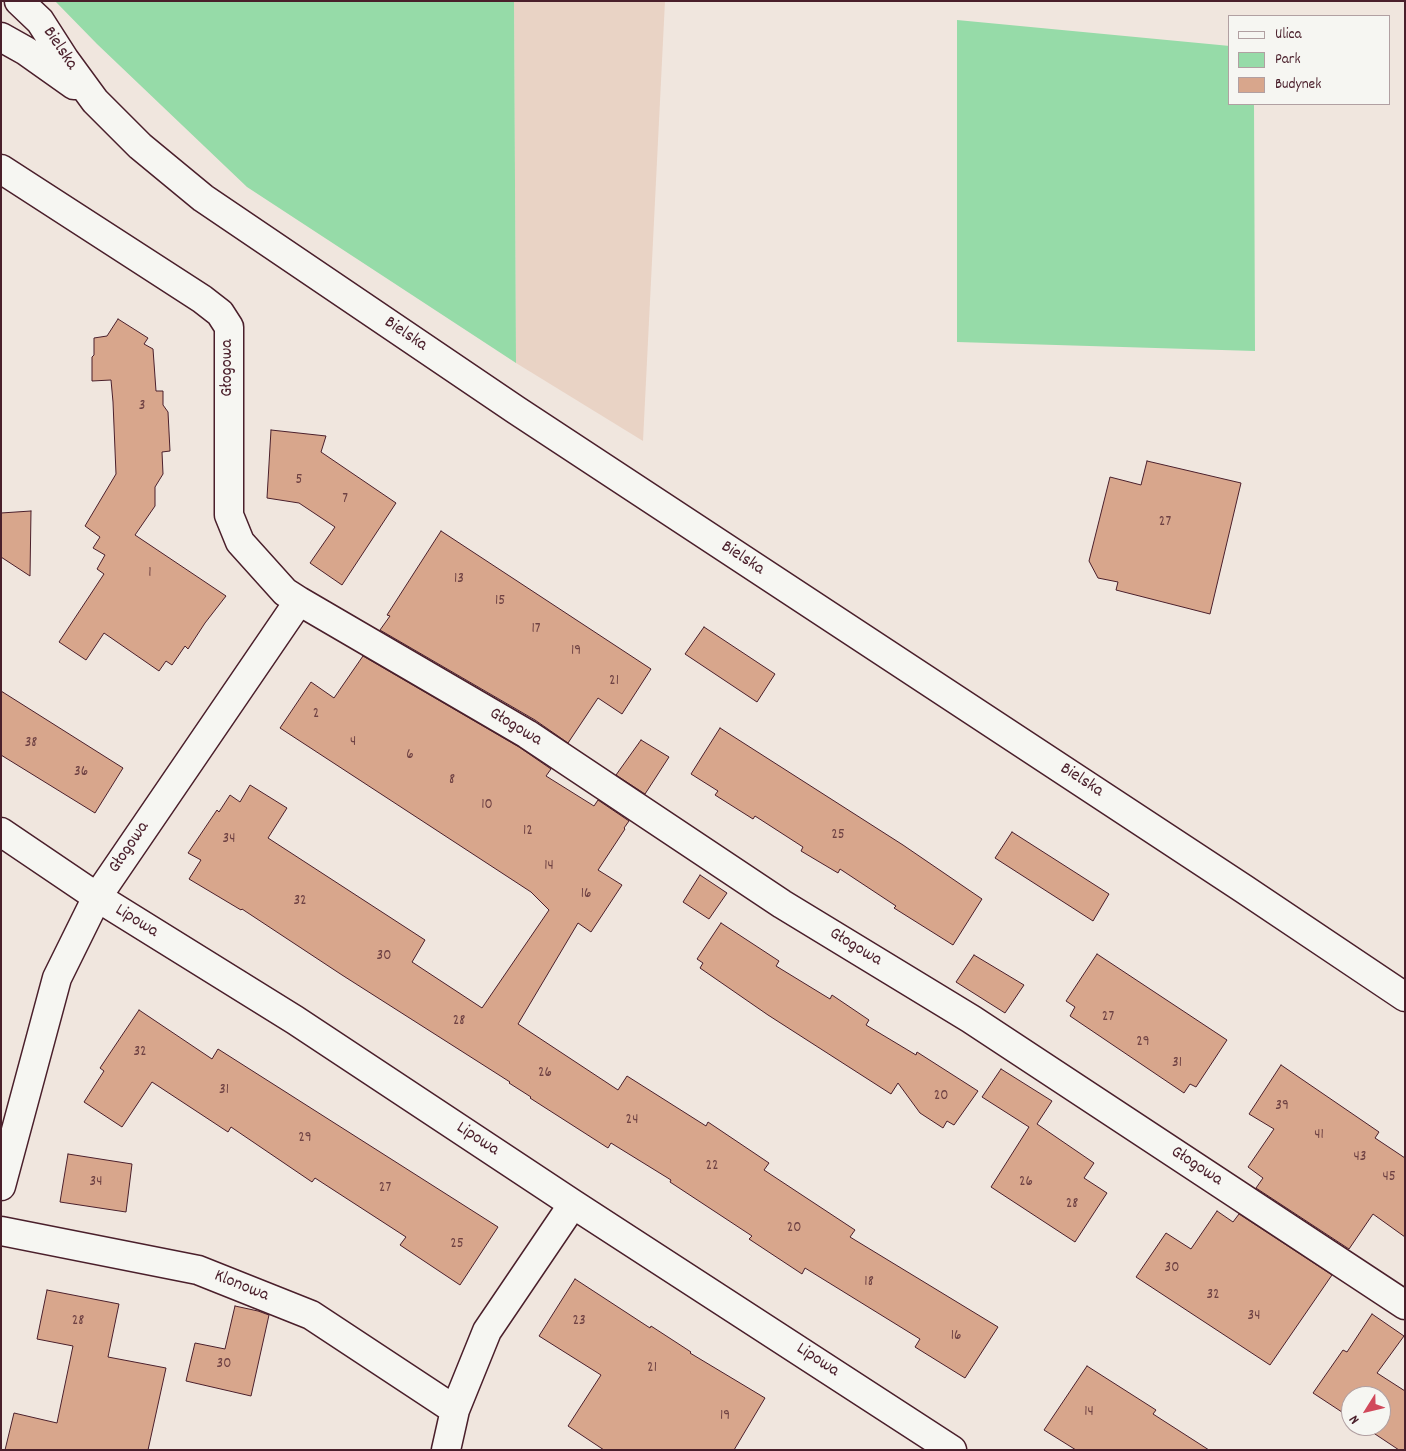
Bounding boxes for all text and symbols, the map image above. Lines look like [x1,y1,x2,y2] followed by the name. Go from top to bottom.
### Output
[1228,15,1391,105] legend
[37,23,81,75] street label: Bielska
[1275,24,1302,46] text: Ulica
[1275,49,1301,71] text: Park
[1275,74,1321,96] text: Budynek
[379,313,431,357] street label: Bielska
[218,339,240,397] street label: Głogowa
[139,398,145,416] house number: 3
[296,472,302,490] house number: 5
[342,491,348,509] house number: 7
[1159,514,1171,532] house number: 27
[716,537,768,581] street label: Bielska
[148,565,152,583] house number: 1
[454,571,464,589] house number: 13
[495,593,505,611] house number: 15
[531,621,541,639] house number: 17
[571,643,581,661] house number: 19
[609,673,619,691] house number: 21
[485,704,545,752] street label: Głogowa
[313,706,319,724] house number: 2
[350,734,356,752] house number: 4
[25,735,37,753] house number: 38
[406,747,414,765] house number: 6
[1055,759,1107,803] street label: Bielska
[74,764,88,782] house number: 36
[449,772,455,790] house number: 8
[481,797,493,815] house number: 10
[105,818,155,878] street label: Głogowa
[523,823,533,841] house number: 12
[831,827,845,845] house number: 25
[223,831,235,849] house number: 34
[544,858,554,876] house number: 14
[581,886,591,904] house number: 16
[293,893,307,911] house number: 32
[110,900,162,944] street label: Lipowa
[825,924,885,972] street label: Głogowa
[377,948,391,966] house number: 30
[1102,1009,1114,1027] house number: 27
[453,1013,465,1031] house number: 28
[1136,1034,1150,1052] house number: 29
[133,1044,147,1062] house number: 32
[1172,1055,1182,1073] house number: 31
[538,1065,552,1083] house number: 26
[219,1082,229,1100] house number: 31
[934,1088,948,1106] house number: 20
[1275,1098,1289,1116] house number: 39
[626,1112,638,1130] house number: 24
[451,1118,503,1162] street label: Lipowa
[1314,1127,1324,1145] house number: 41
[298,1130,312,1148] house number: 29
[1166,1142,1226,1192] street label: Głogowa
[1354,1149,1366,1167] house number: 43
[705,1158,719,1176] house number: 22
[1382,1169,1396,1187] house number: 45
[90,1174,102,1192] house number: 34
[1019,1174,1033,1192] house number: 26
[379,1180,391,1198] house number: 27
[1066,1196,1078,1214] house number: 28
[787,1220,801,1238] house number: 20
[450,1236,464,1254] house number: 25
[1165,1260,1179,1278] house number: 30
[211,1266,271,1308] street label: Klonowa
[864,1274,874,1292] house number: 18
[1206,1287,1220,1305] house number: 32
[1248,1308,1260,1326] house number: 34
[72,1313,84,1331] house number: 28
[572,1313,586,1331] house number: 23
[951,1328,961,1346] house number: 16
[791,1339,843,1383] street label: Lipowa
[217,1356,231,1374] house number: 30
[647,1360,657,1378] house number: 21
[1341,1386,1391,1436] north arrow
[1084,1404,1094,1422] house number: 14
[720,1408,730,1426] house number: 19
[1345,1411,1365,1428] text: N

